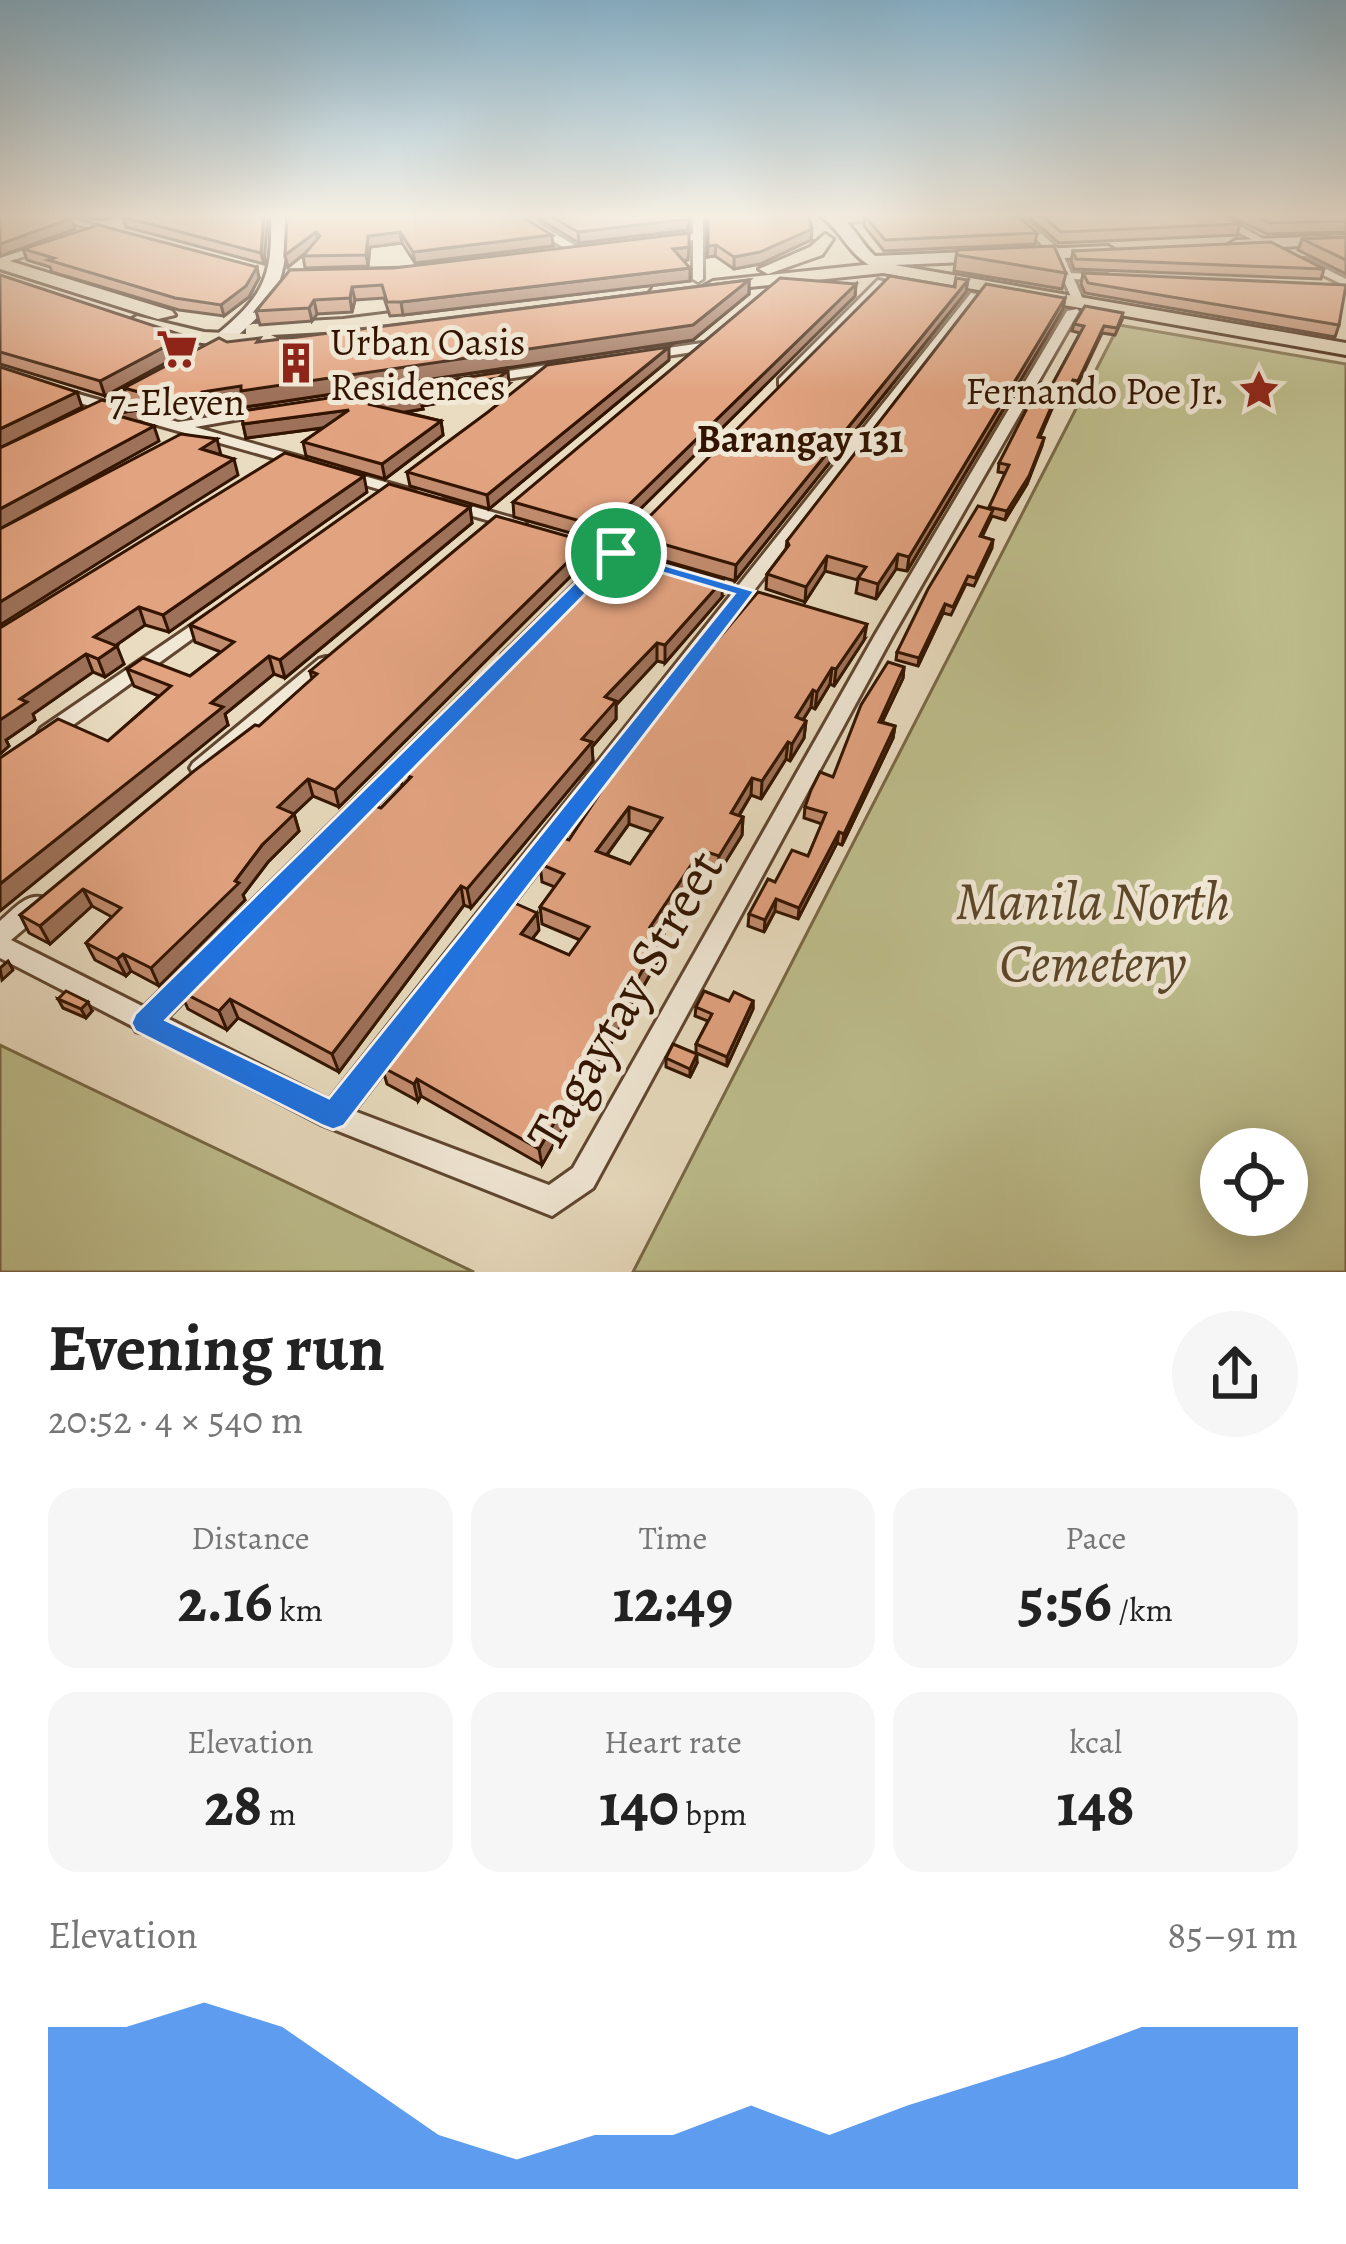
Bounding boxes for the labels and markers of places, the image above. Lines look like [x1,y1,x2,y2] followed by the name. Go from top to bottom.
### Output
[330,315,525,413] place label: Urban Oasis Residences
[154,326,200,372] supermarket icon: 7-Eleven
[273,340,319,386] building icon: Urban Oasis Residences
[965,364,1225,417] place label: Fernando Poe Jr.
[1236,367,1282,413] place icon: Fernando Poe Jr.
[109,375,245,428] place label: 7-Eleven
[565,502,667,604] pin

